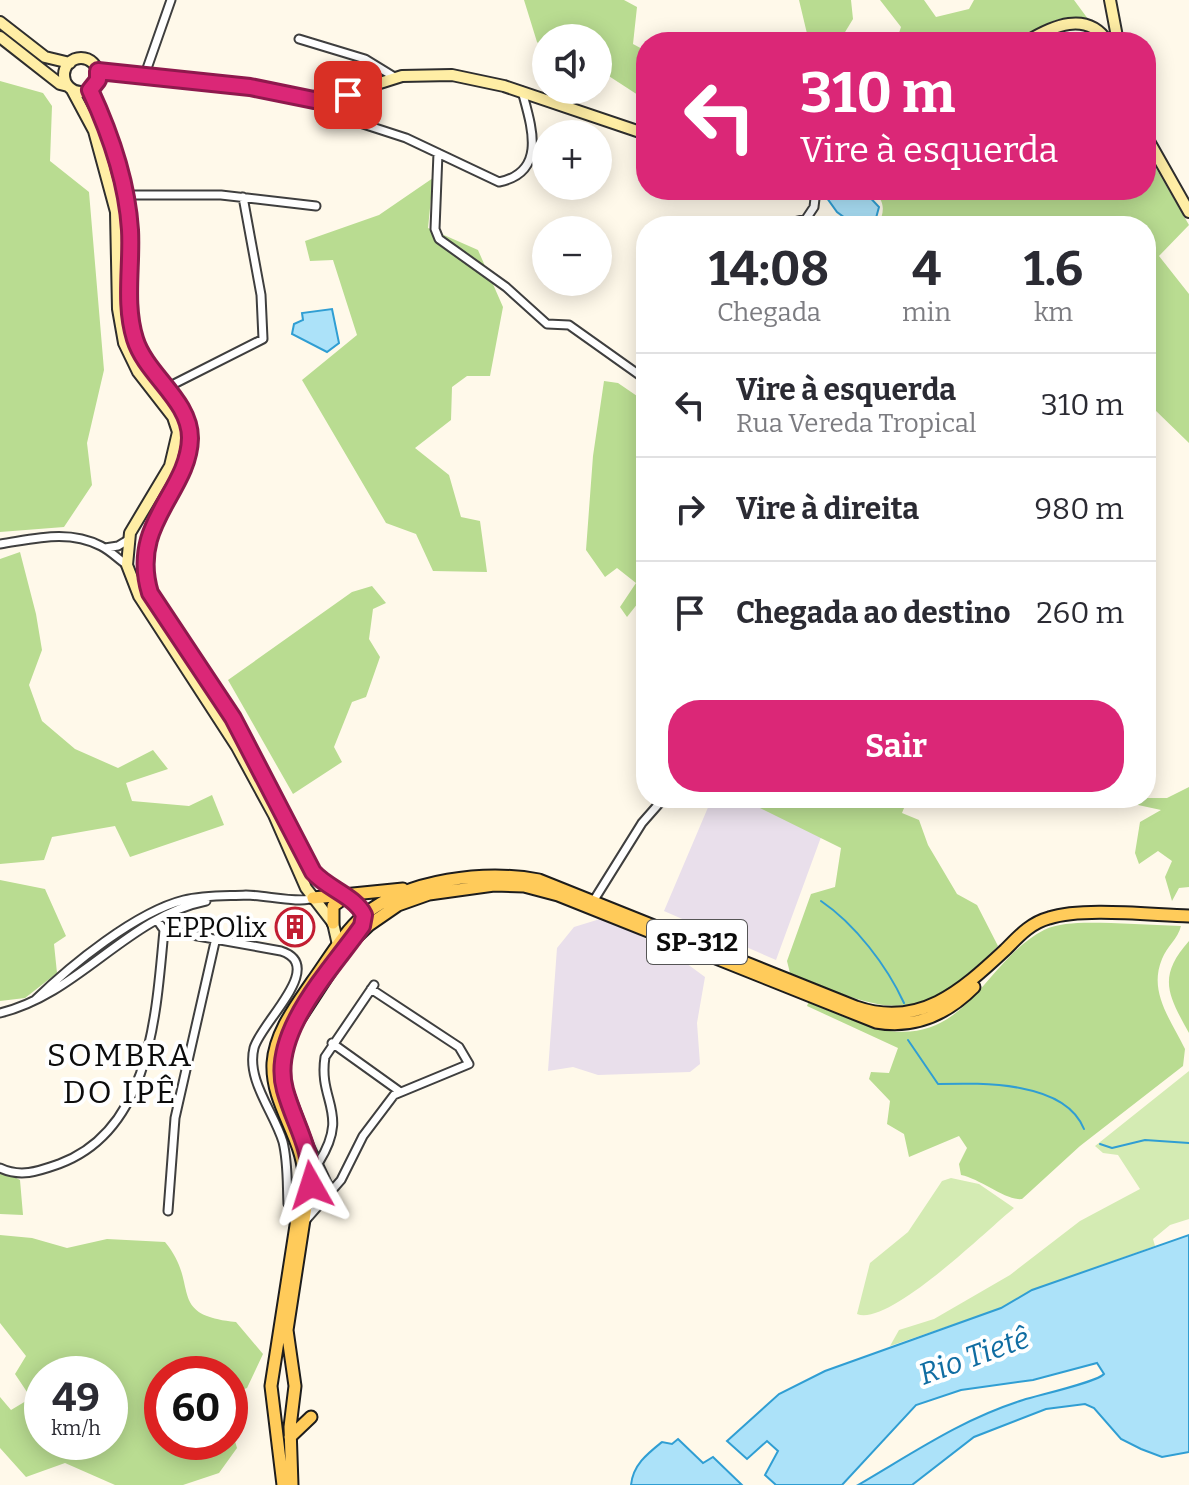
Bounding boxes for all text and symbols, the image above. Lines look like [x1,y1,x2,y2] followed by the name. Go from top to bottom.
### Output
[532,24,612,296] map controls
[532,24,612,104] button: sound
[800,60,956,127] text: 310 m
[314,61,382,129] pin
[668,64,772,168] icon: left
[326,73,370,117] icon: arrive
[532,120,612,200] button: +
[800,128,1058,172] text: Vire à esquerda
[532,216,612,296] button: −
[709,240,829,298] text: 14:08
[912,240,941,298] text: 4
[1024,240,1083,298] text: 1.6
[717,297,821,328] text: Chegada
[902,297,951,328] text: min
[1034,297,1073,328] text: km
[736,372,956,408] text: Vire à esquerda
[668,383,712,427] icon: left
[1041,387,1124,423] text: 310 m
[736,408,976,439] text: Rua Vereda Tropical
[668,487,712,531] icon: right
[736,491,919,527] text: Vire à direita
[1035,491,1124,527] text: 980 m
[668,591,712,635] icon: arrive
[736,595,1011,631] text: Chegada ao destino
[1036,595,1124,631] text: 260 m
[668,700,1124,792] button: Sair
[274,906,316,948] building icon: EPPOlix
[165,911,267,944] place label: EPPOlix
[647,920,747,964] road number: SP-312
[47,1036,193,1111] district label: SOMBRA DO IPÊ
[269,1143,353,1227] position arrow
[914,1319,1034,1393] water label: Rio Tietê
[144,1356,248,1460] speed limit sign: 60
[52,1374,100,1422] text: 49
[51,1416,101,1440] text: km/h

